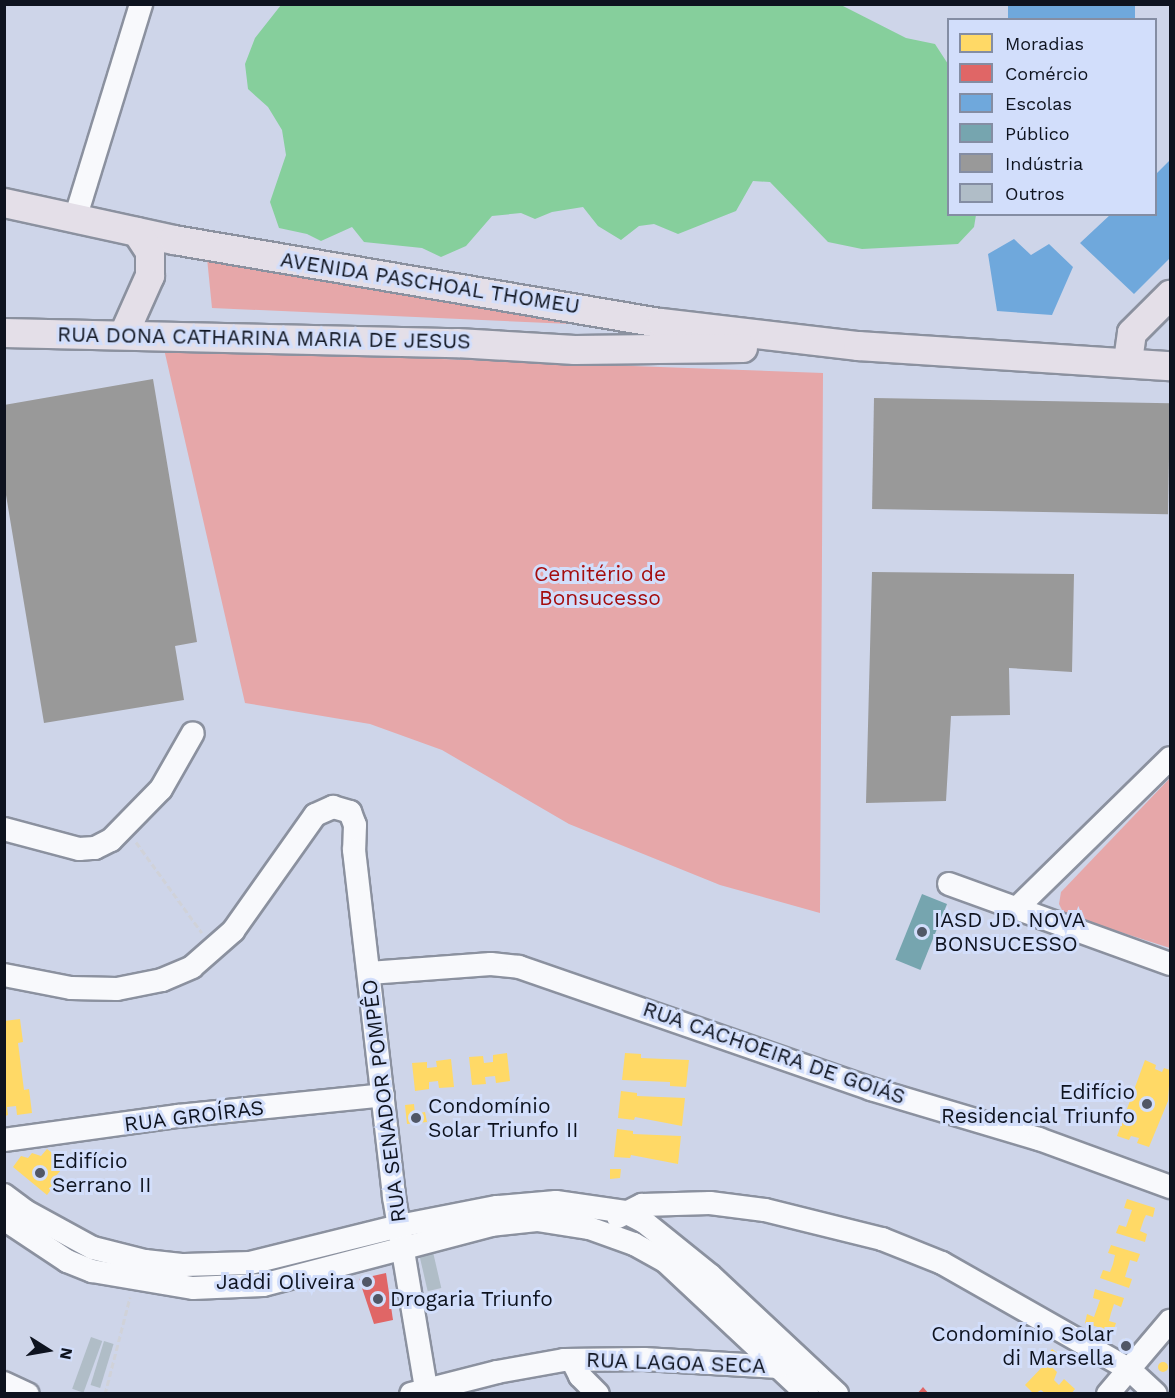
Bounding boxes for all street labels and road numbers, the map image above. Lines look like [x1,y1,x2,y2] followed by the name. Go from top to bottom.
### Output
[278,247,582,319] street label: AVENIDA PASCHOAL THOMEU
[55,322,473,354] street label: RUA DONA CATHARINA MARIA DE JESUS
[357,978,411,1224] street label: RUA SENADOR POMPÊO
[639,996,909,1110] street label: RUA CACHOEIRA DE GOIÁS
[122,1095,266,1137] street label: RUA GROÍRAS
[585,1347,767,1379] street label: RUA LAGOA SECA

